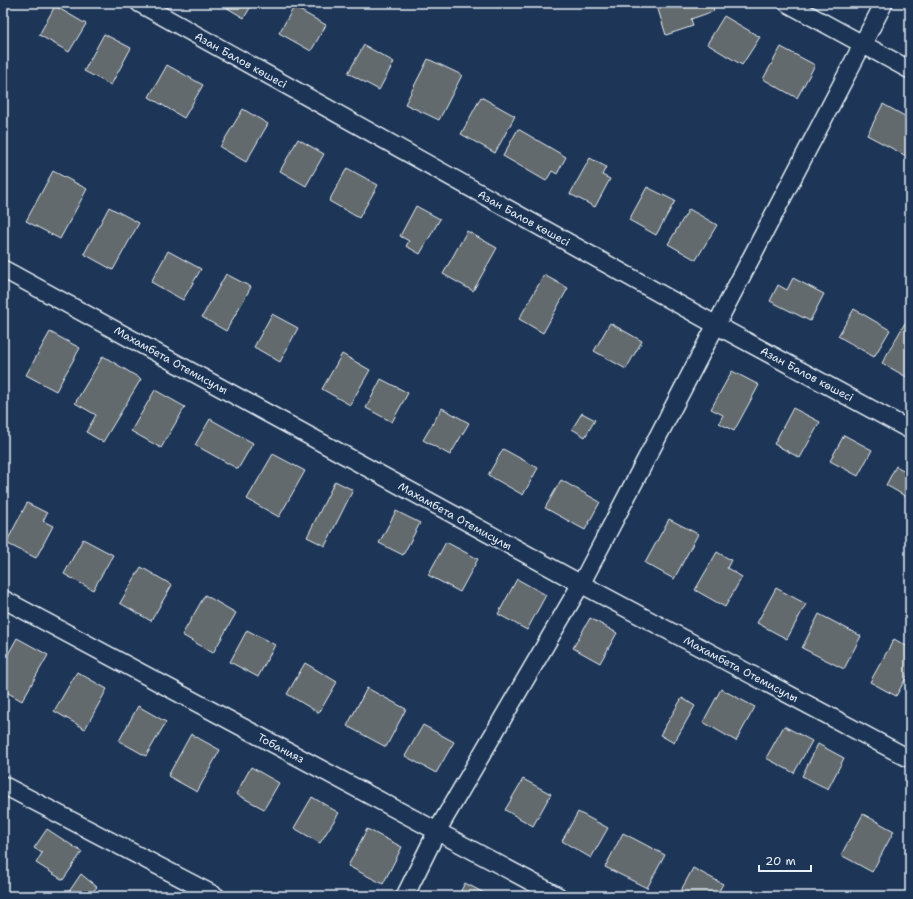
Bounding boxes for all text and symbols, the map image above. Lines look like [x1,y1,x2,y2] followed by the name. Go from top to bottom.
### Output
[192,29,290,92] street label: Азан Балов көшесі
[475,187,573,250] street label: Азан Балов көшесі
[111,323,230,398] street label: Махамбета Отемисулы
[758,344,856,405] street label: Азан Балов көшесі
[395,479,514,554] street label: Махамбета Отемисулы
[681,633,801,706] street label: Махамбета Отемисулы
[255,730,307,767] street label: Тобанияз
[759,847,811,873] scale bar
[765,853,796,869] text: 20 m

